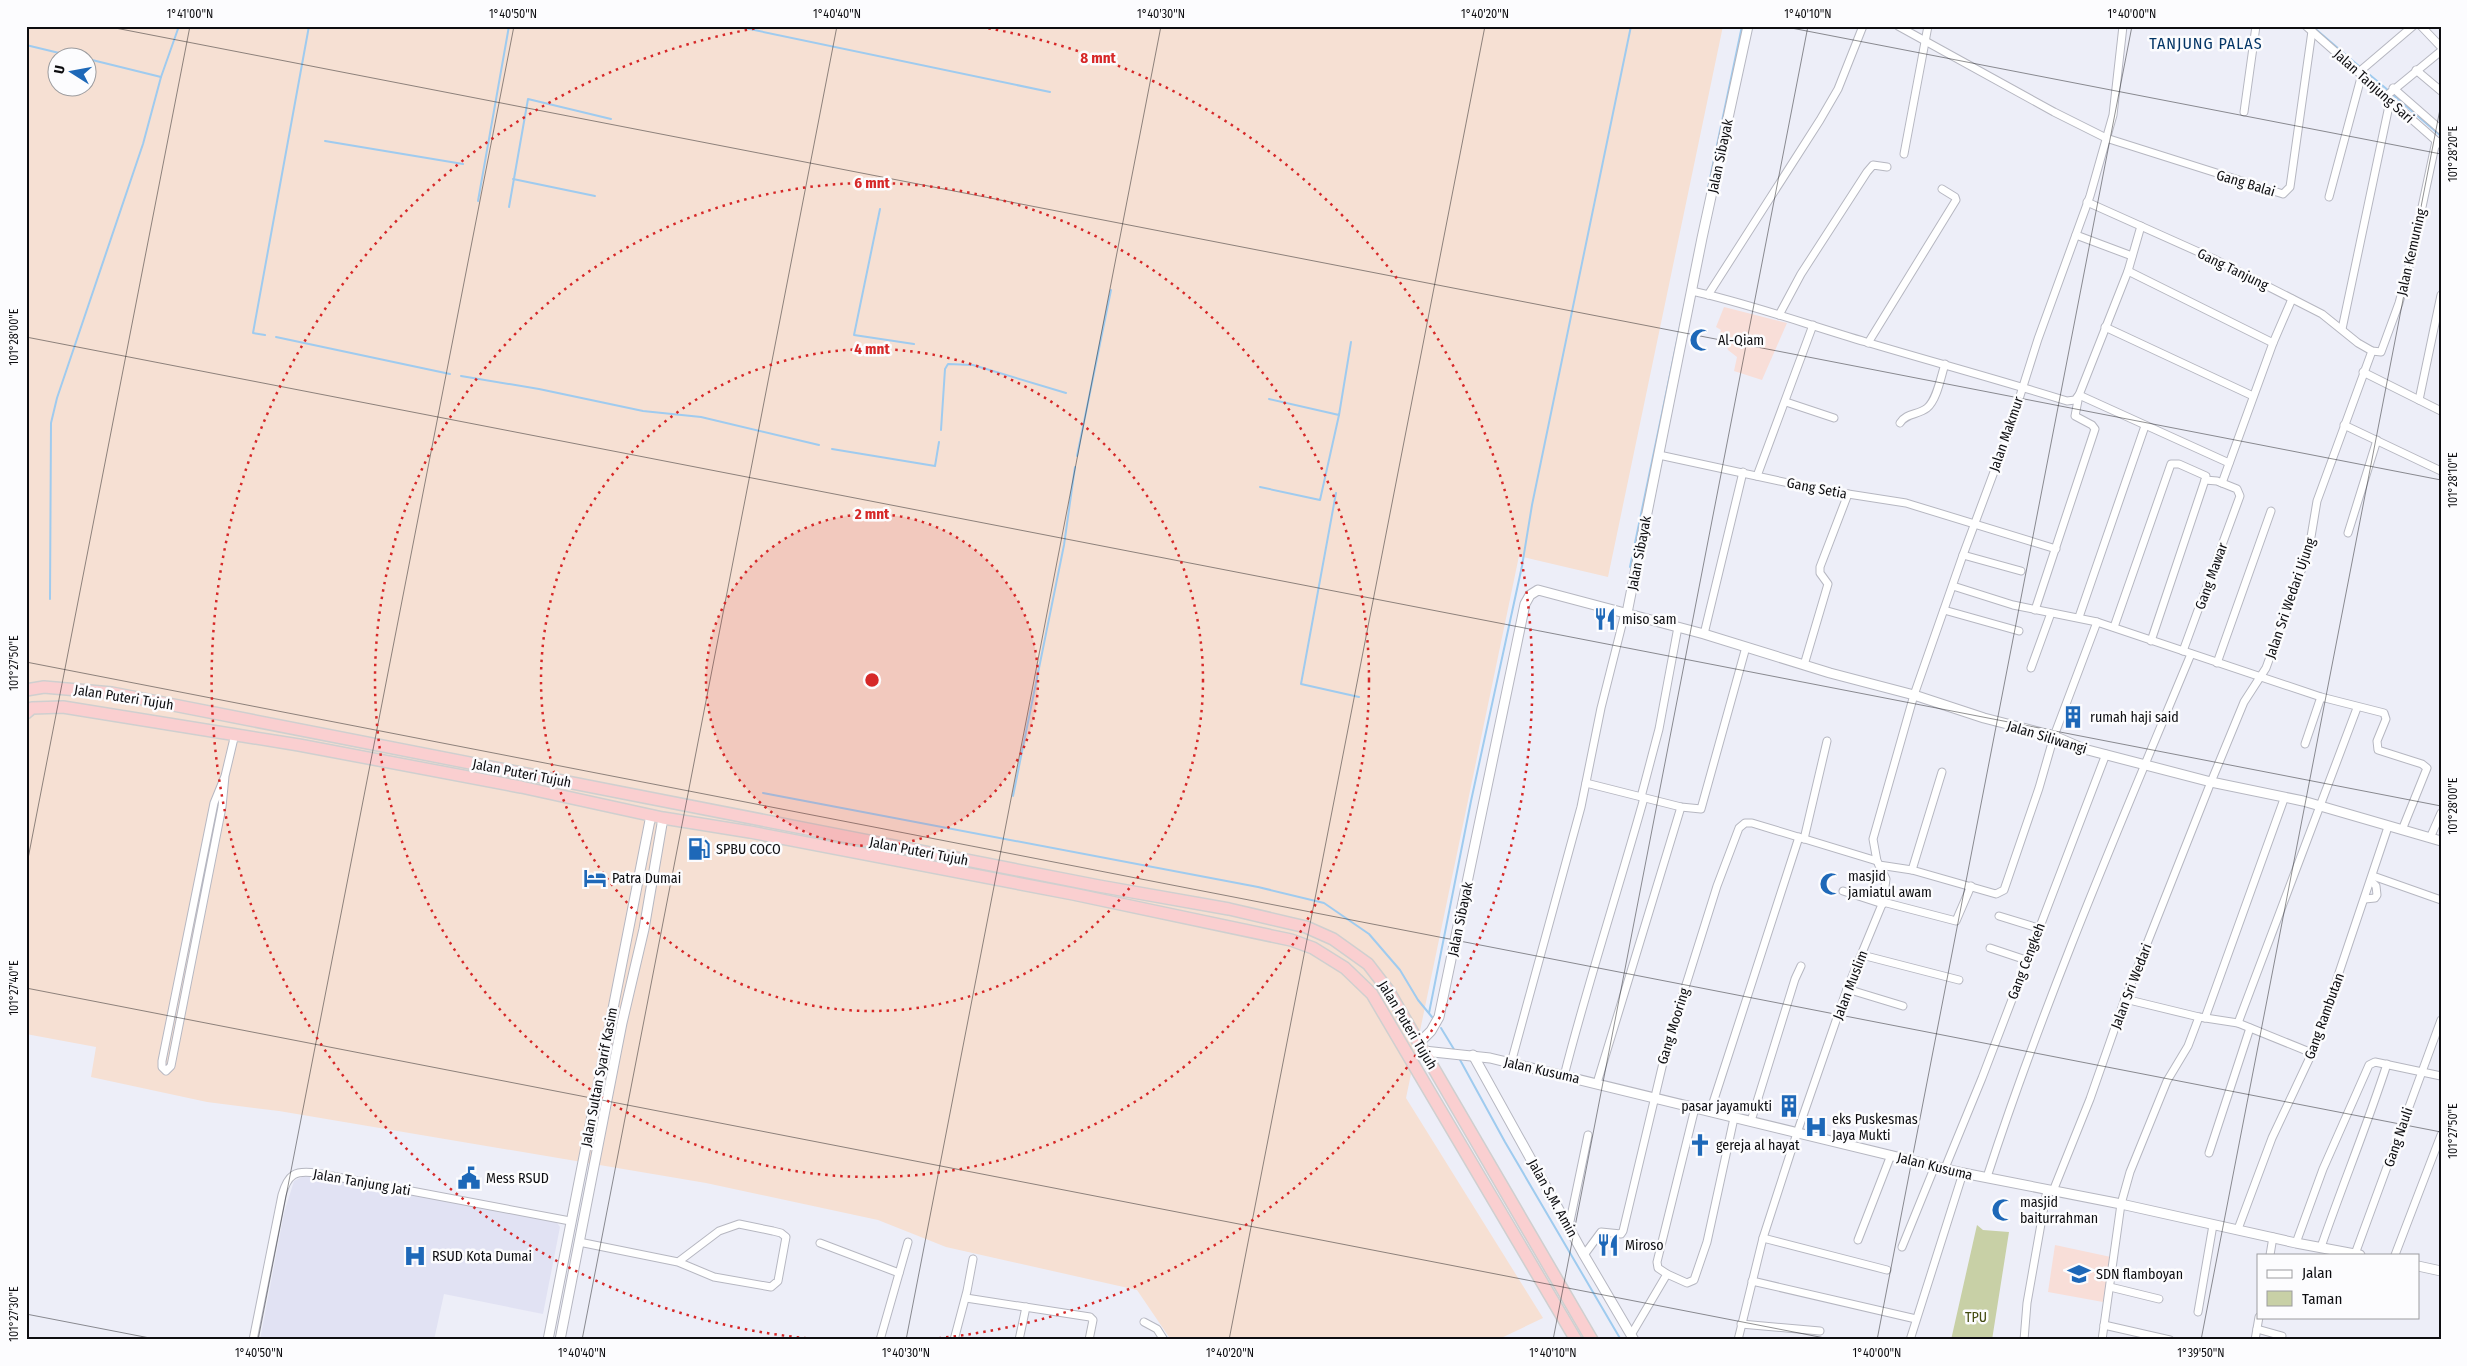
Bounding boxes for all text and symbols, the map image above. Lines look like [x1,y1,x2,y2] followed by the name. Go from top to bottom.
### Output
[167,7,213,21] text: 1°41'00"N
[489,7,537,21] text: 1°40'50"N
[813,7,861,21] text: 1°40'40"N
[1137,7,1185,21] text: 1°40'30"N
[1461,7,1509,21] text: 1°40'20"N
[1784,7,1832,21] text: 1°40'10"N
[2108,7,2156,21] text: 1°40'00"N
[2149,34,2263,53] district label: TANJUNG PALAS
[2330,46,2417,127] street label: Jalan Tanjung Sari
[48,48,98,98] north arrow
[1080,49,1117,67] text: 8 mnt
[51,64,69,75] text: U
[1704,117,1737,195] street label: Jalan Sibayak
[2446,126,2460,182] text: 101°28'20"E
[2214,167,2277,200] street label: Gang Balai
[854,174,890,192] text: 6 mnt
[2393,207,2430,297] street label: Jalan Kemuning
[2194,245,2271,294] street label: Gang Tanjung
[7,308,21,365] text: 101°28'00"E
[1688,327,1714,353] mosque icon: Al-Qiam
[1718,332,1764,349] place label: Al-Qiam
[854,340,890,358] text: 4 mnt
[1986,394,2027,474] street label: Jalan Makmur
[2446,452,2460,508] text: 101°28'10"E
[1785,474,1849,503] street label: Gang Setia
[854,505,890,523] text: 2 mnt
[1624,514,1655,592] street label: Jalan Sibayak
[2262,535,2319,661] street label: Jalan Sri Wedari Ujung
[2192,540,2231,612] street label: Gang Mawar
[1592,606,1618,632] restaurant icon: miso sam
[1622,611,1676,628] place label: miso sam
[7,635,21,691] text: 101°27'50"E
[863,671,881,689] centre of rings
[73,681,175,714] street label: Jalan Puteri Tujuh
[2060,704,2086,730] building icon: rumah haji said
[2090,709,2179,726] place label: rumah haji said
[2005,717,2089,758] street label: Jalan Siliwangi
[471,756,573,791] street label: Jalan Puteri Tujuh
[2446,777,2460,834] text: 101°28'00"E
[868,834,970,869] street label: Jalan Puteri Tujuh
[686,836,712,862] fuel station icon: SPBU COCO
[716,841,781,858] place label: SPBU COCO
[582,865,608,891] hotel icon: Patra Dumai
[1847,868,1932,901] place label: masjid jamiatul awam
[612,870,681,887] place label: Patra Dumai
[1818,871,1844,897] mosque icon: masjid jamiatul awam
[1444,880,1477,958] street label: Jalan Sibayak
[2004,921,2049,1002] street label: Gang Cengkeh
[2107,941,2156,1031] street label: Jalan Sri Wedari
[1829,948,1871,1022] street label: Jalan Muslim
[7,960,21,1016] text: 101°27'40"E
[2301,971,2348,1062] street label: Gang Rambutan
[1374,978,1441,1073] street label: Jalan Puteri Tujuh
[1654,985,1693,1066] street label: Gang Mooring
[578,1006,621,1148] street label: Jalan Sultan Syarif Kasim
[1502,1054,1582,1087] street label: Jalan Kusuma
[1776,1093,1802,1119] building icon: pasar jayamukti
[1681,1098,1772,1115] place label: pasar jayamukti
[2446,1103,2460,1159] text: 101°27'50"E
[2380,1105,2417,1169] street label: Gang Nauli
[1832,1111,1918,1144] place label: eks Puskesmas Jaya Mukti
[1803,1114,1829,1140] hospital icon: eks Puskesmas Jaya Mukti
[1687,1132,1713,1158] church icon: gereja al hayat
[1716,1137,1800,1154] place label: gereja al hayat
[1895,1149,1975,1184] street label: Jalan Kusuma
[1524,1156,1581,1240] street label: Jalan S.M. Amin
[456,1165,482,1191] public building icon: Mess RSUD
[312,1166,412,1199] street label: Jalan Tanjung Jati
[486,1170,549,1187] place label: Mess RSUD
[2020,1194,2098,1227] place label: masjid baiturrahman
[1990,1197,2016,1223] mosque icon: masjid baiturrahman
[1595,1232,1621,1258] restaurant icon: Miroso
[1625,1237,1664,1254] place label: Miroso
[402,1243,428,1269] hospital icon: RSUD Kota Dumai
[432,1248,532,1265] place label: RSUD Kota Dumai
[2257,1254,2420,1318] legend
[2066,1261,2092,1287] school or university icon: SDN flamboyan
[2302,1264,2332,1282] text: Jalan
[2096,1266,2183,1283] place label: SDN flamboyan
[7,1286,21,1342] text: 101°27'30"E
[2302,1290,2342,1308] text: Taman
[1965,1309,1987,1326] park label: TPU
[235,1346,283,1360] text: 1°40'50"N
[558,1346,606,1360] text: 1°40'40"N
[882,1346,930,1360] text: 1°40'30"N
[1206,1346,1254,1360] text: 1°40'20"N
[1529,1346,1577,1360] text: 1°40'10"N
[1853,1346,1901,1360] text: 1°40'00"N
[2177,1346,2225,1360] text: 1°39'50"N

